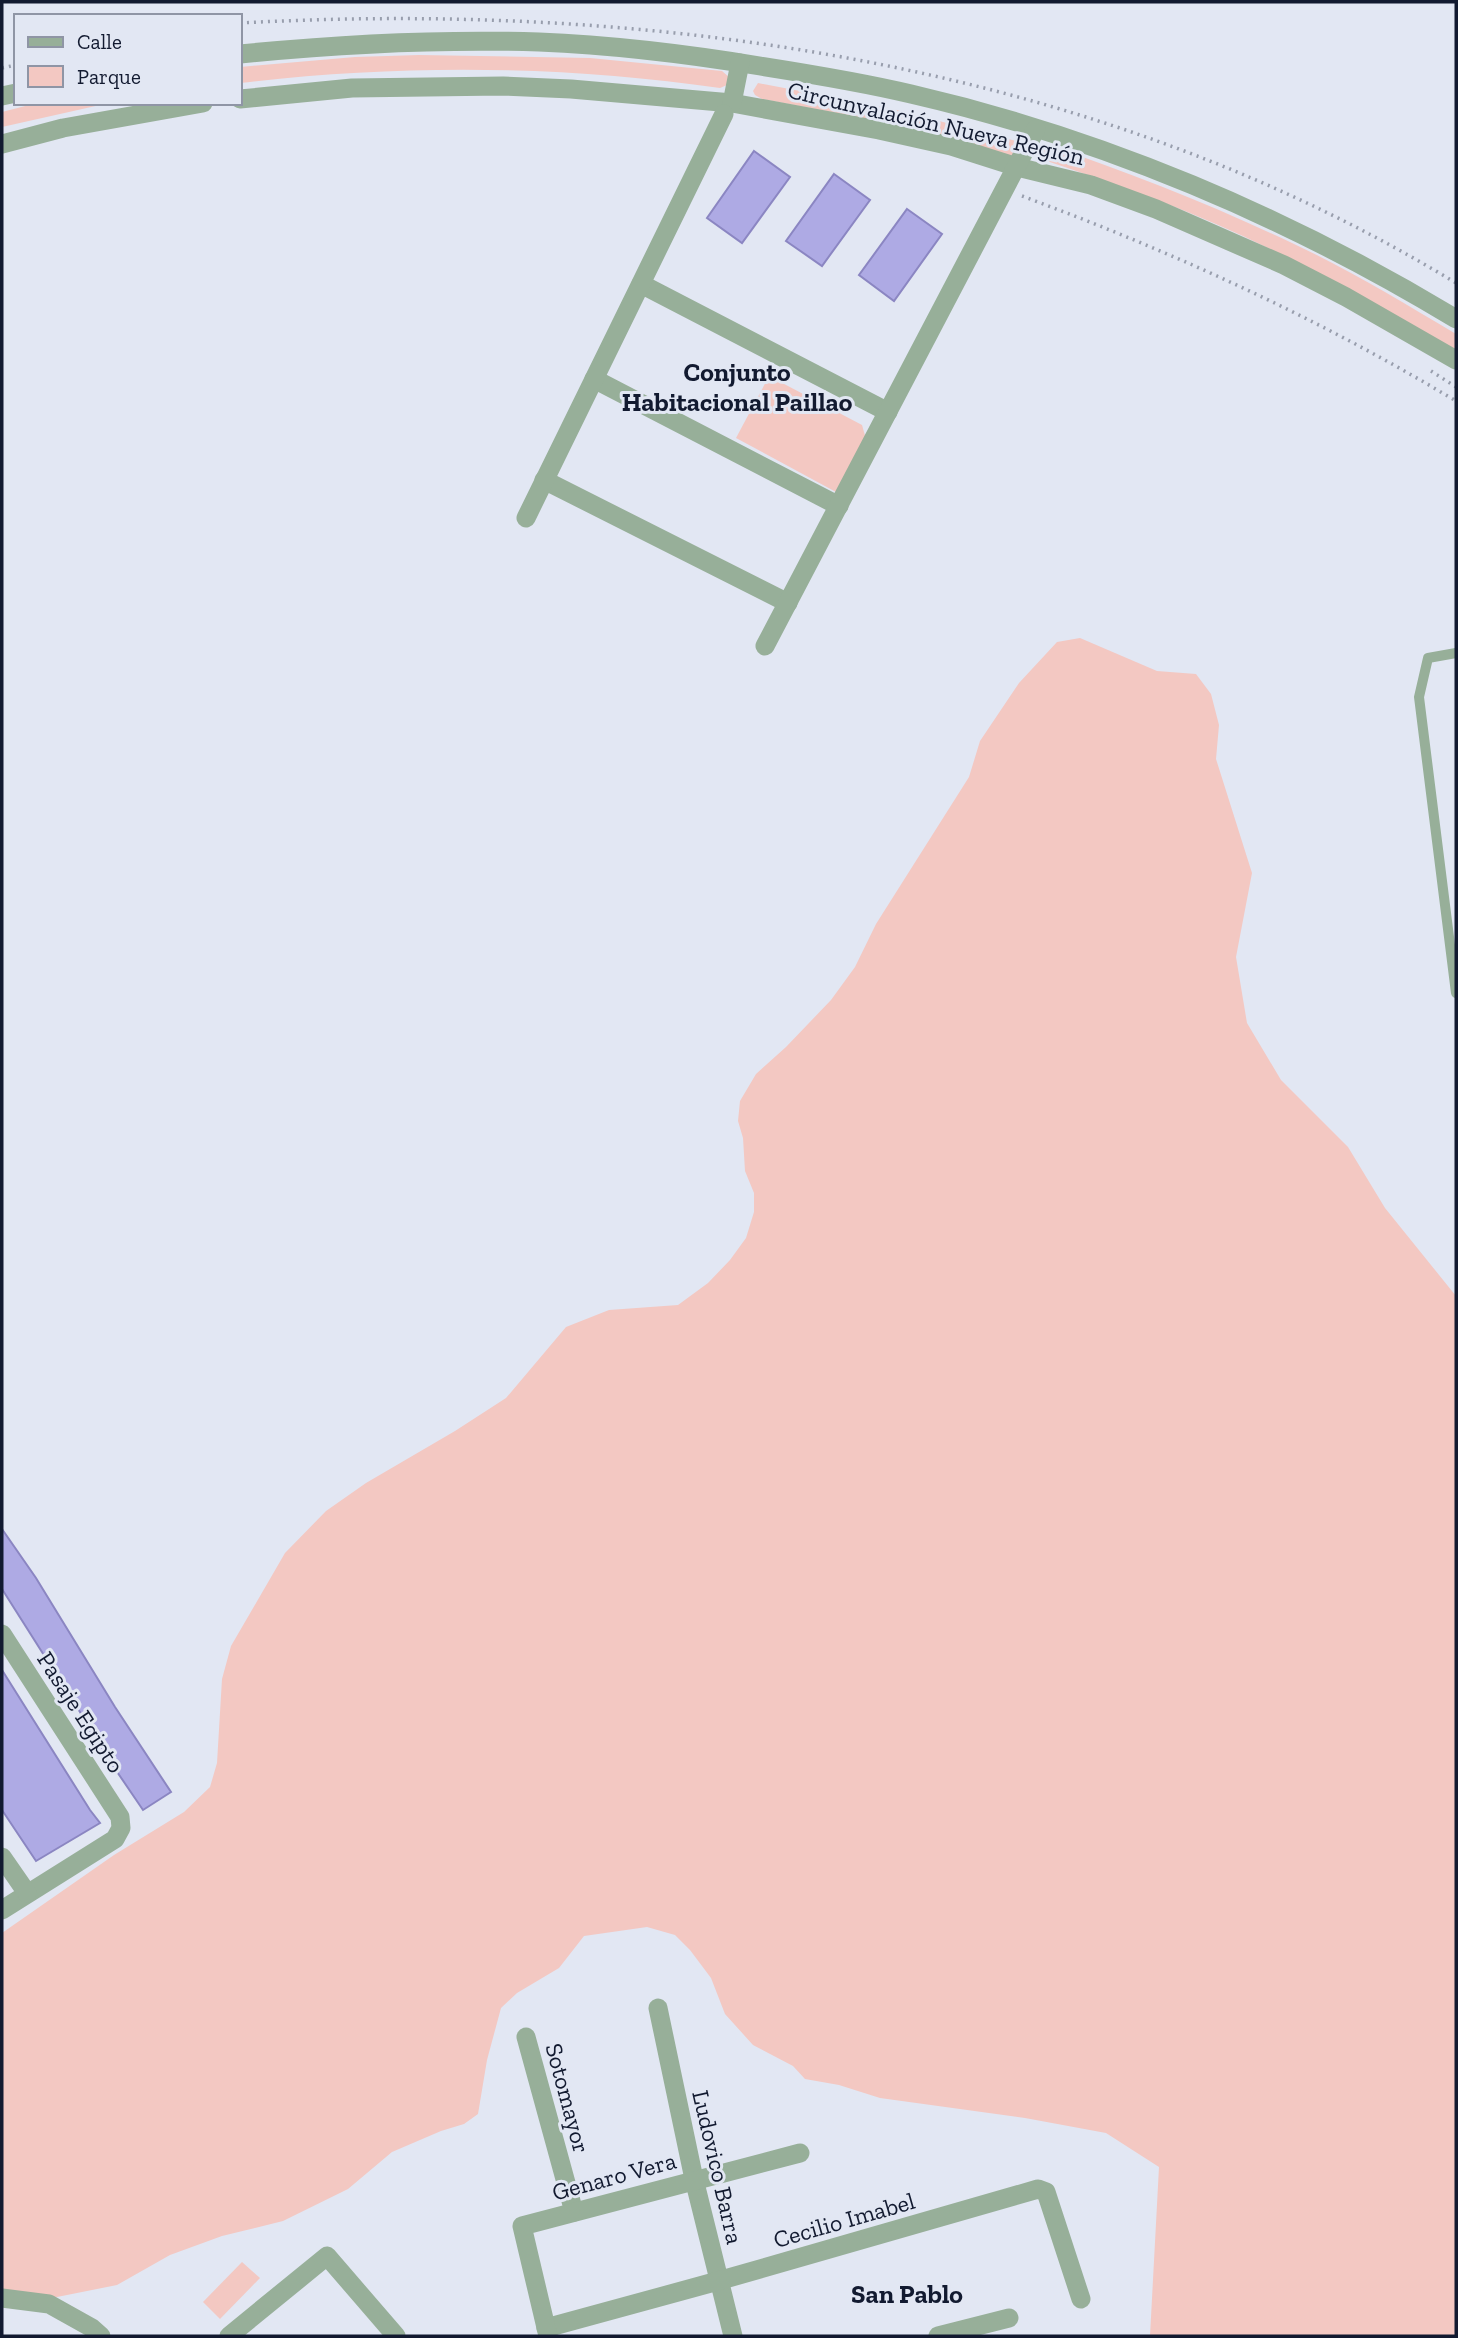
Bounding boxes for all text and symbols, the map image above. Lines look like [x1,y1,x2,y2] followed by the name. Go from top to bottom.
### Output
[14,14,242,105] legend
[77,29,122,54] text: Calle
[77,64,141,89] text: Parque
[785,75,1087,171] street label: Circunvalación Nueva Región
[622,356,853,418] district label: Conjunto Habitacional Paillao
[31,1646,131,1778] street label: Pasaje Egipto
[539,2040,597,2156] street label: Sotomayor
[686,2087,750,2247] street label: Ludovico Barra
[549,2145,680,2206] street label: Genaro Vera
[770,2186,918,2254] street label: Cecilio Imabel
[851,2278,963,2310] district label: San Pablo

